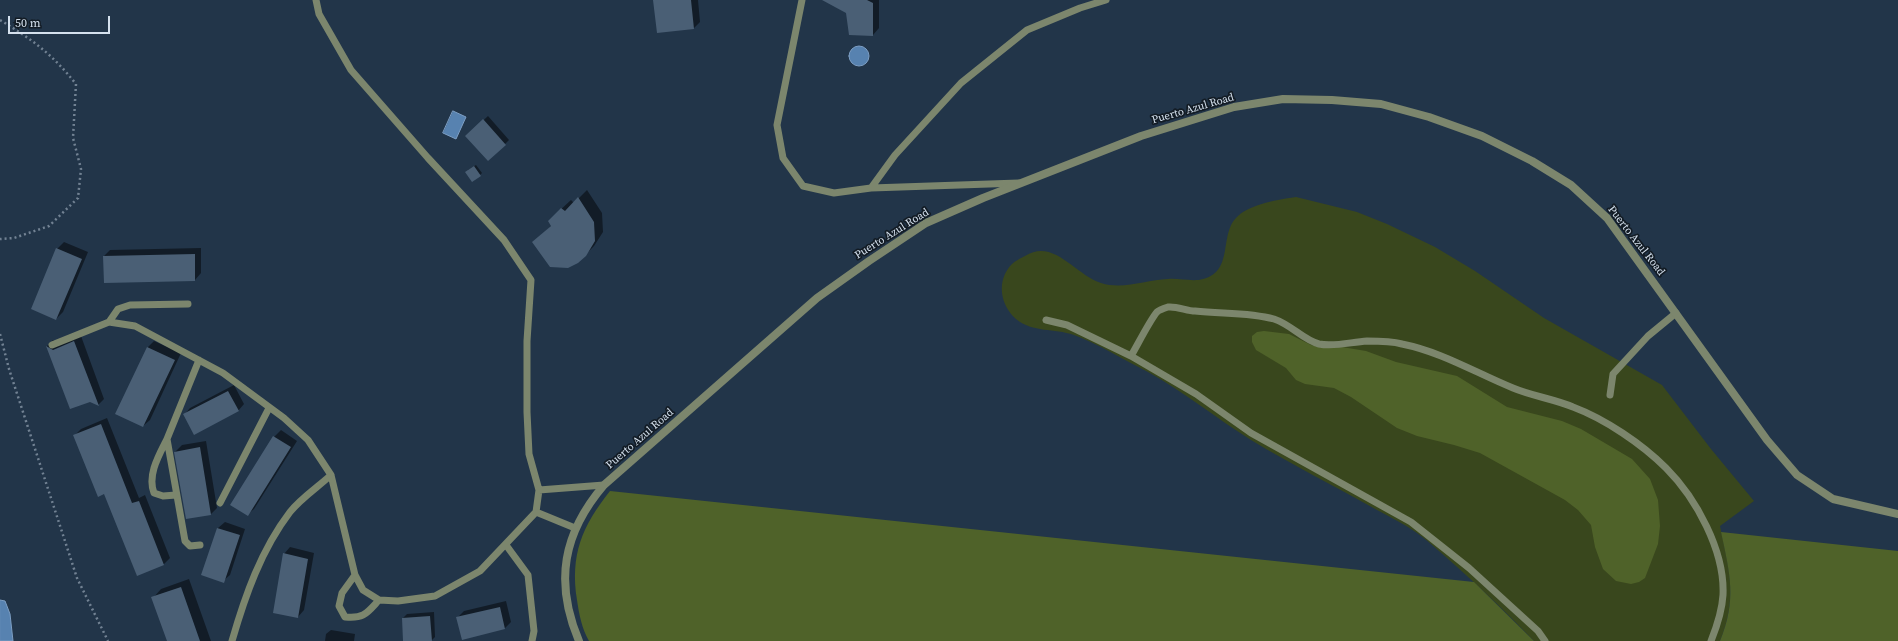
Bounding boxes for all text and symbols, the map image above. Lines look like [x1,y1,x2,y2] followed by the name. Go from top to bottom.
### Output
[10,8,112,34] scale bar
[15,15,41,31] text: 50 m
[1150,91,1236,127] street label: Puerto Azul Road
[1605,203,1667,279] street label: Puerto Azul Road
[852,206,932,262] street label: Puerto Azul Road
[604,406,676,472] street label: Puerto Azul Road

